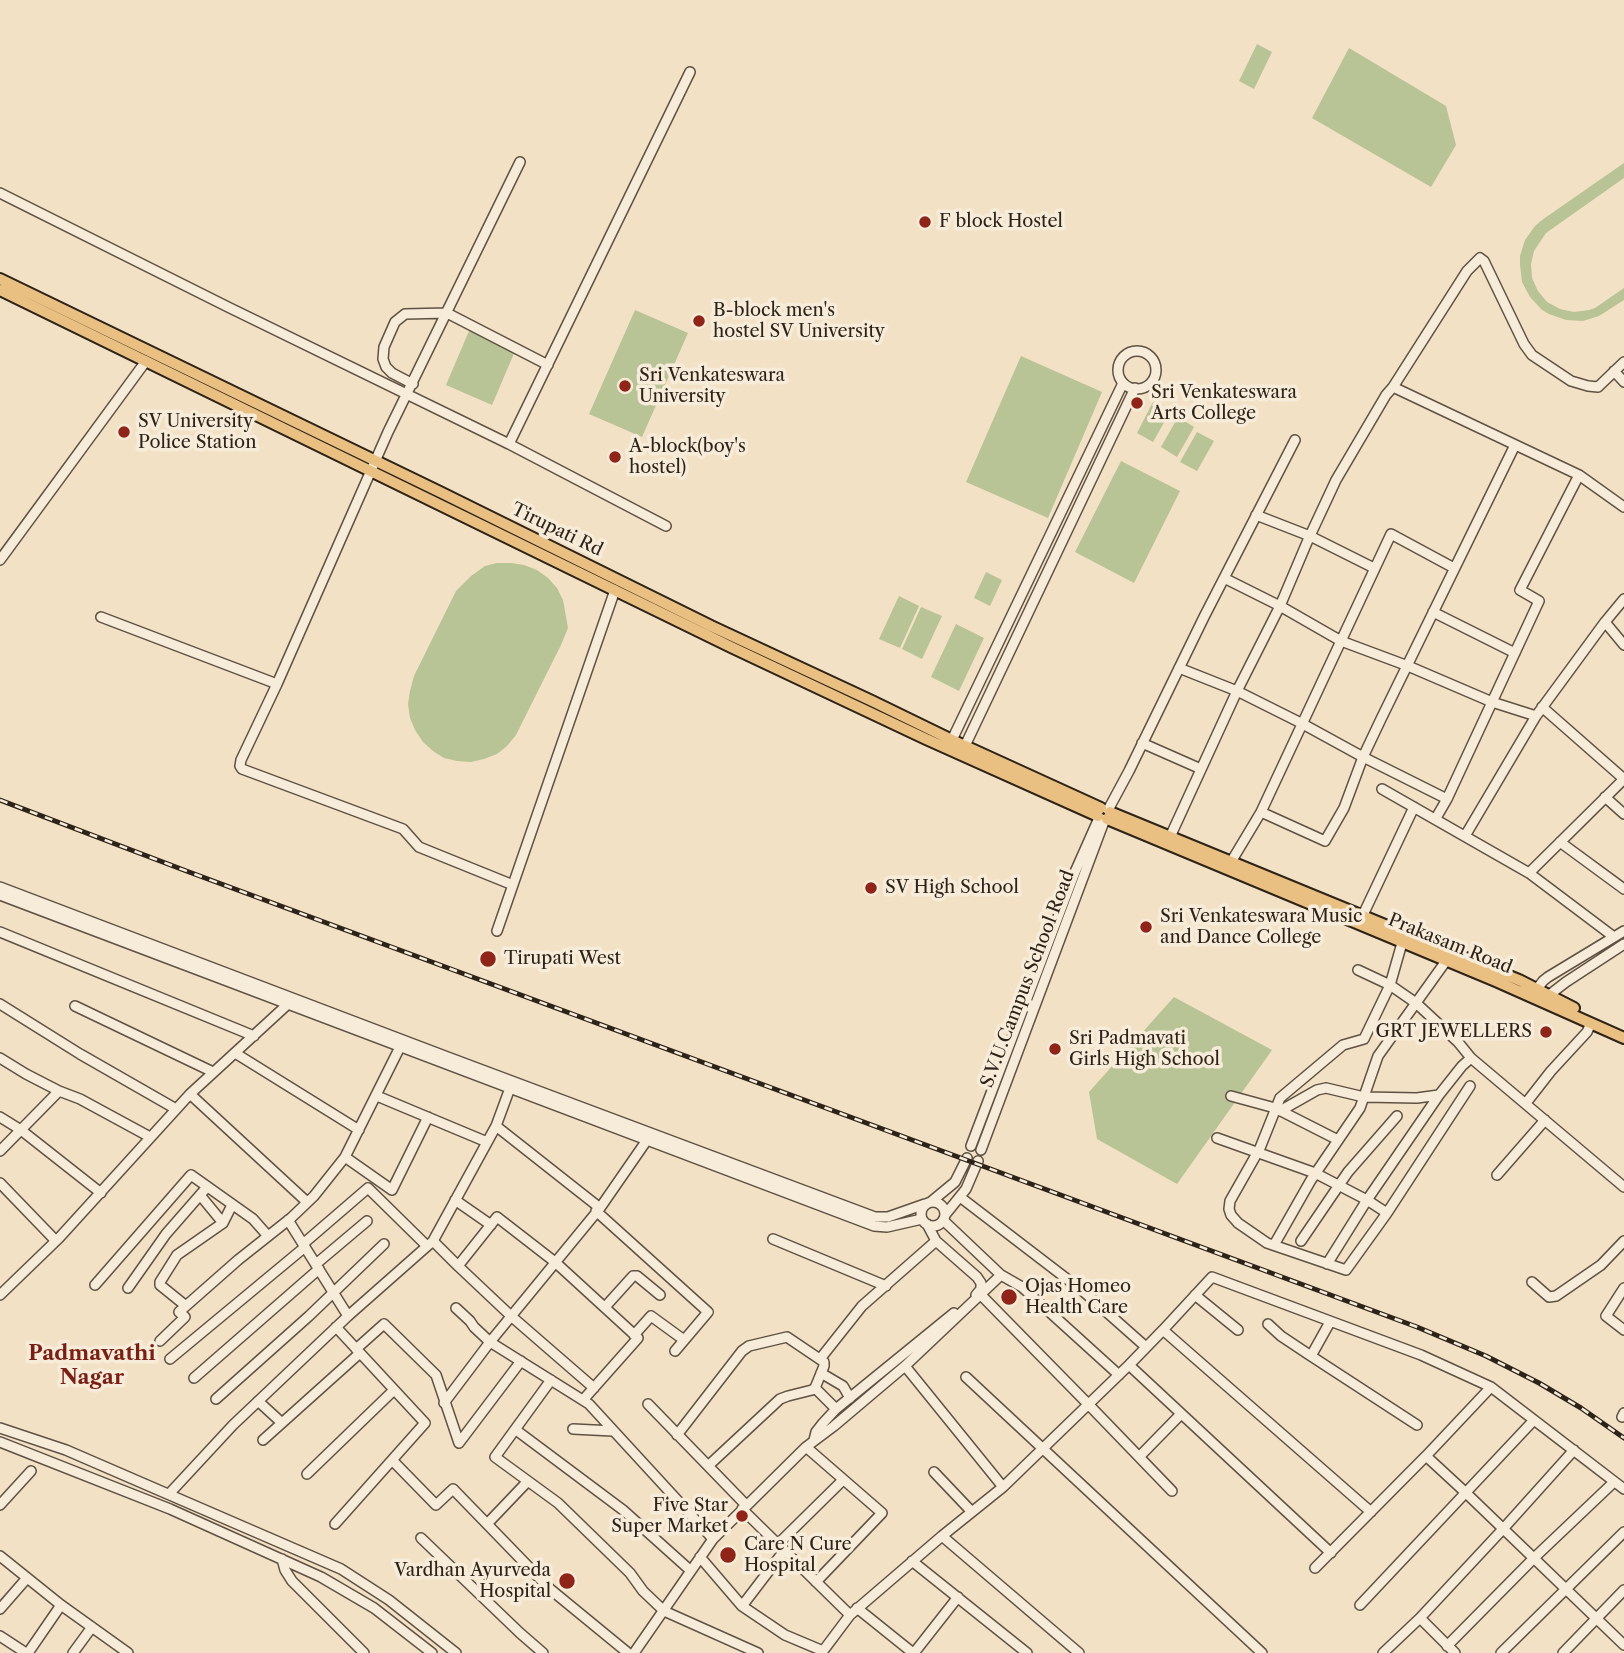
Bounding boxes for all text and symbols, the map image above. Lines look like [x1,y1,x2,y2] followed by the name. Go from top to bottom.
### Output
[939,211,1063,233] place label: F block Hostel
[917,214,933,230] marker: F block Hostel
[713,300,885,342] place label: B-block men's hostel SV University
[691,313,707,329] marker: B-block men's hostel SV University
[639,365,785,408] place label: Sri Venkateswara University
[617,378,633,394] marker: Sri Venkateswara University
[1151,382,1297,424] place label: Sri Venkateswara Arts College
[1129,395,1145,411] marker: Sri Venkateswara Arts College
[138,411,256,453] place label: SV University Police Station
[116,424,132,440] marker: SV University Police Station
[629,436,746,478] place label: A-block(boy's hostel)
[607,449,623,465] marker: A-block(boy's hostel)
[508,499,606,561] street label: Tirupati Rd
[977,867,1079,1091] street label: S.V.U.Campus School Road
[885,877,1019,899] place label: SV High School
[863,880,879,896] marker: SV High School
[1160,906,1362,948] place label: Sri Venkateswara Music and Dance College
[1385,909,1515,979] street label: Prakasam Road
[1138,919,1154,935] marker: Sri Venkateswara Music and Dance College
[504,948,621,970] place label: Tirupati West
[478,949,498,969] marker: Tirupati West
[1375,1021,1532,1043] place label: GRT JEWELLERS
[1538,1024,1554,1040] marker: GRT JEWELLERS
[1069,1028,1220,1070] place label: Sri Padmavati Girls High School
[1047,1041,1063,1057] marker: Sri Padmavati Girls High School
[1025,1276,1131,1318] place label: Ojas Homeo Health Care
[999,1287,1019,1307] marker: Ojas Homeo Health Care
[28,1341,156,1391] district label: Padmavathi Nagar
[611,1495,728,1538] place label: Five Star Super Market
[734,1508,750,1524] marker: Five Star Super Market
[744,1534,852,1576] place label: Care N Cure Hospital
[718,1545,738,1565] marker: Care N Cure Hospital
[394,1560,551,1602] place label: Vardhan Ayurveda Hospital
[557,1571,577,1591] marker: Vardhan Ayurveda Hospital

